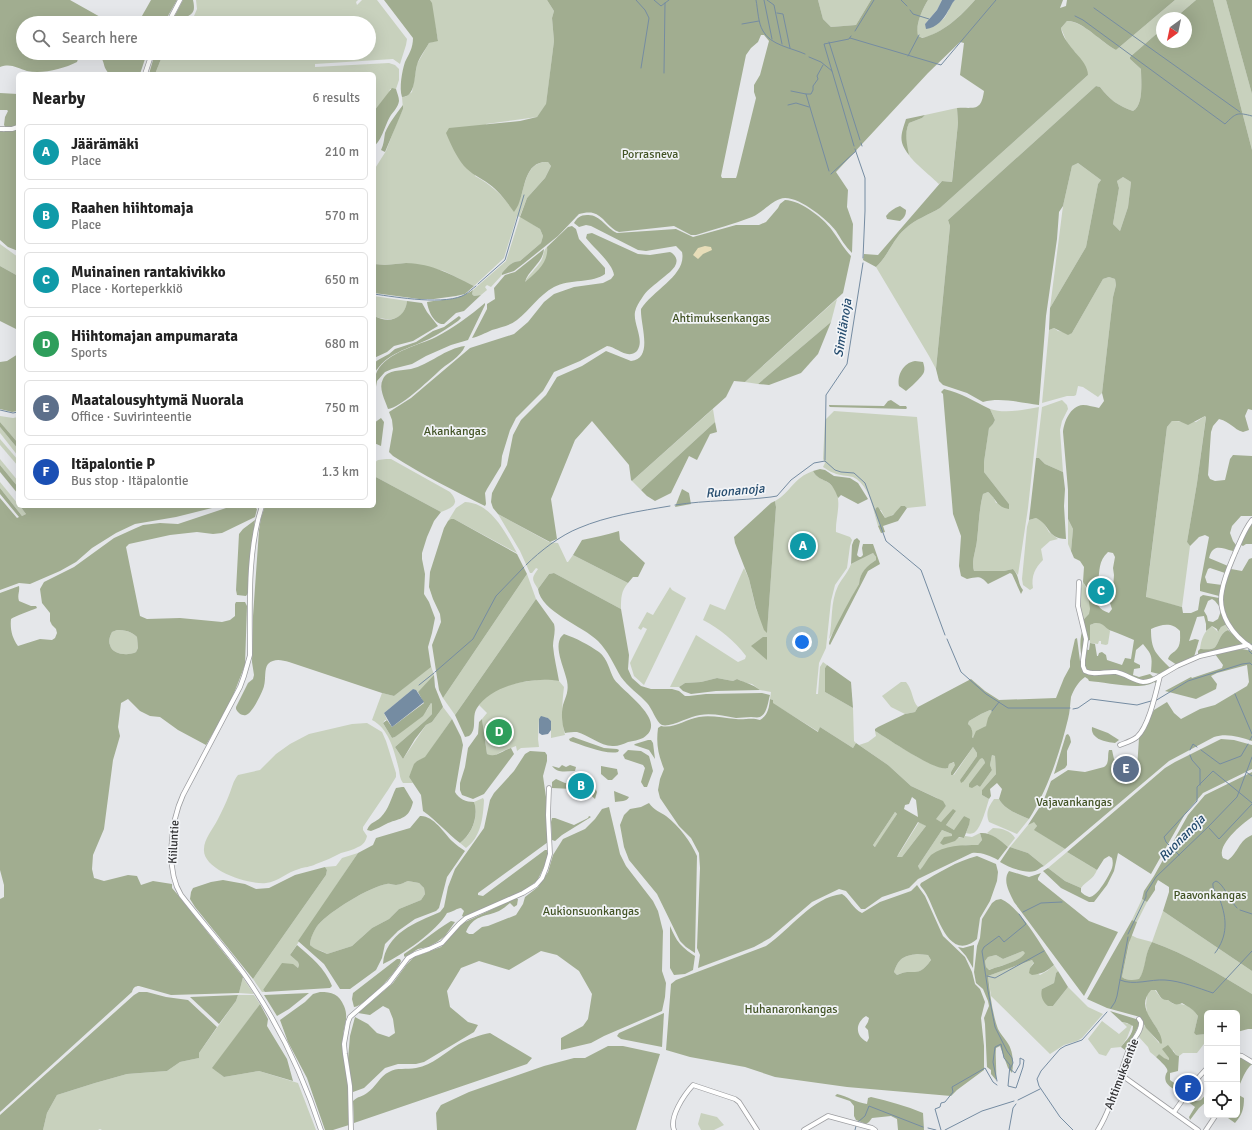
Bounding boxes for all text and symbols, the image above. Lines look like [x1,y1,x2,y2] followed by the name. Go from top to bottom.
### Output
[1156,12,1192,48] north arrow
[16,16,376,60] search box
[30,27,52,49] icon: search
[62,29,138,47] text: Search here
[32,88,85,109] text: Nearby
[312,90,360,106] text: 6 results
[71,135,139,153] text: Jäärämäki
[42,144,50,160] text: A
[325,144,359,160] text: 210 m
[622,147,678,162] park label: Porrasneva
[71,153,101,169] text: Place
[71,199,193,217] text: Raahen hiihtomaja
[42,208,50,224] text: B
[325,208,359,224] text: 570 m
[71,217,101,233] text: Place
[71,263,226,281] text: Muinainen rantakivikko
[42,272,50,288] text: C
[325,272,359,288] text: 650 m
[71,281,183,297] text: Place · Korteperkkiö
[830,297,856,358] water label: Similänoja
[672,311,770,326] park label: Ahtimuksenkangas
[71,327,238,345] text: Hiihtomajan ampumarata
[42,336,50,352] text: D
[325,336,359,352] text: 680 m
[71,345,107,361] text: Sports
[71,391,244,409] text: Maatalousyhtymä Nuorala
[42,400,50,416] text: E
[325,400,359,416] text: 750 m
[71,409,192,425] text: Office · Suvirinteentie
[424,424,486,439] park label: Akankangas
[71,455,155,473] text: Itäpalontie P
[43,464,49,480] text: F
[322,464,359,480] text: 1.3 km
[71,473,189,489] text: Bus stop · Itäpalontie
[705,480,766,502] water label: Ruonanoja
[790,531,816,561] pin: A
[1088,576,1114,606] pin: C
[792,632,812,652] your location
[486,717,512,747] pin: D
[1113,754,1139,784] pin: E
[568,771,594,801] pin: B
[1036,795,1112,810] park label: Vajavankangas
[1155,811,1209,865] water label: Ruonanoja
[165,820,183,864] street label: Kiiluntie
[1174,888,1246,903] park label: Paavonkangas
[543,904,639,919] park label: Aukionsuonkangas
[744,1002,838,1017] park label: Huhanaronkangas
[1204,1010,1240,1118] map controls
[1204,1010,1240,1046] button: +
[1102,1036,1142,1112] street label: Ahtimuksentie
[1204,1046,1240,1082] button: −
[1175,1073,1201,1103] pin: F
[1204,1082,1240,1118] button: locate

